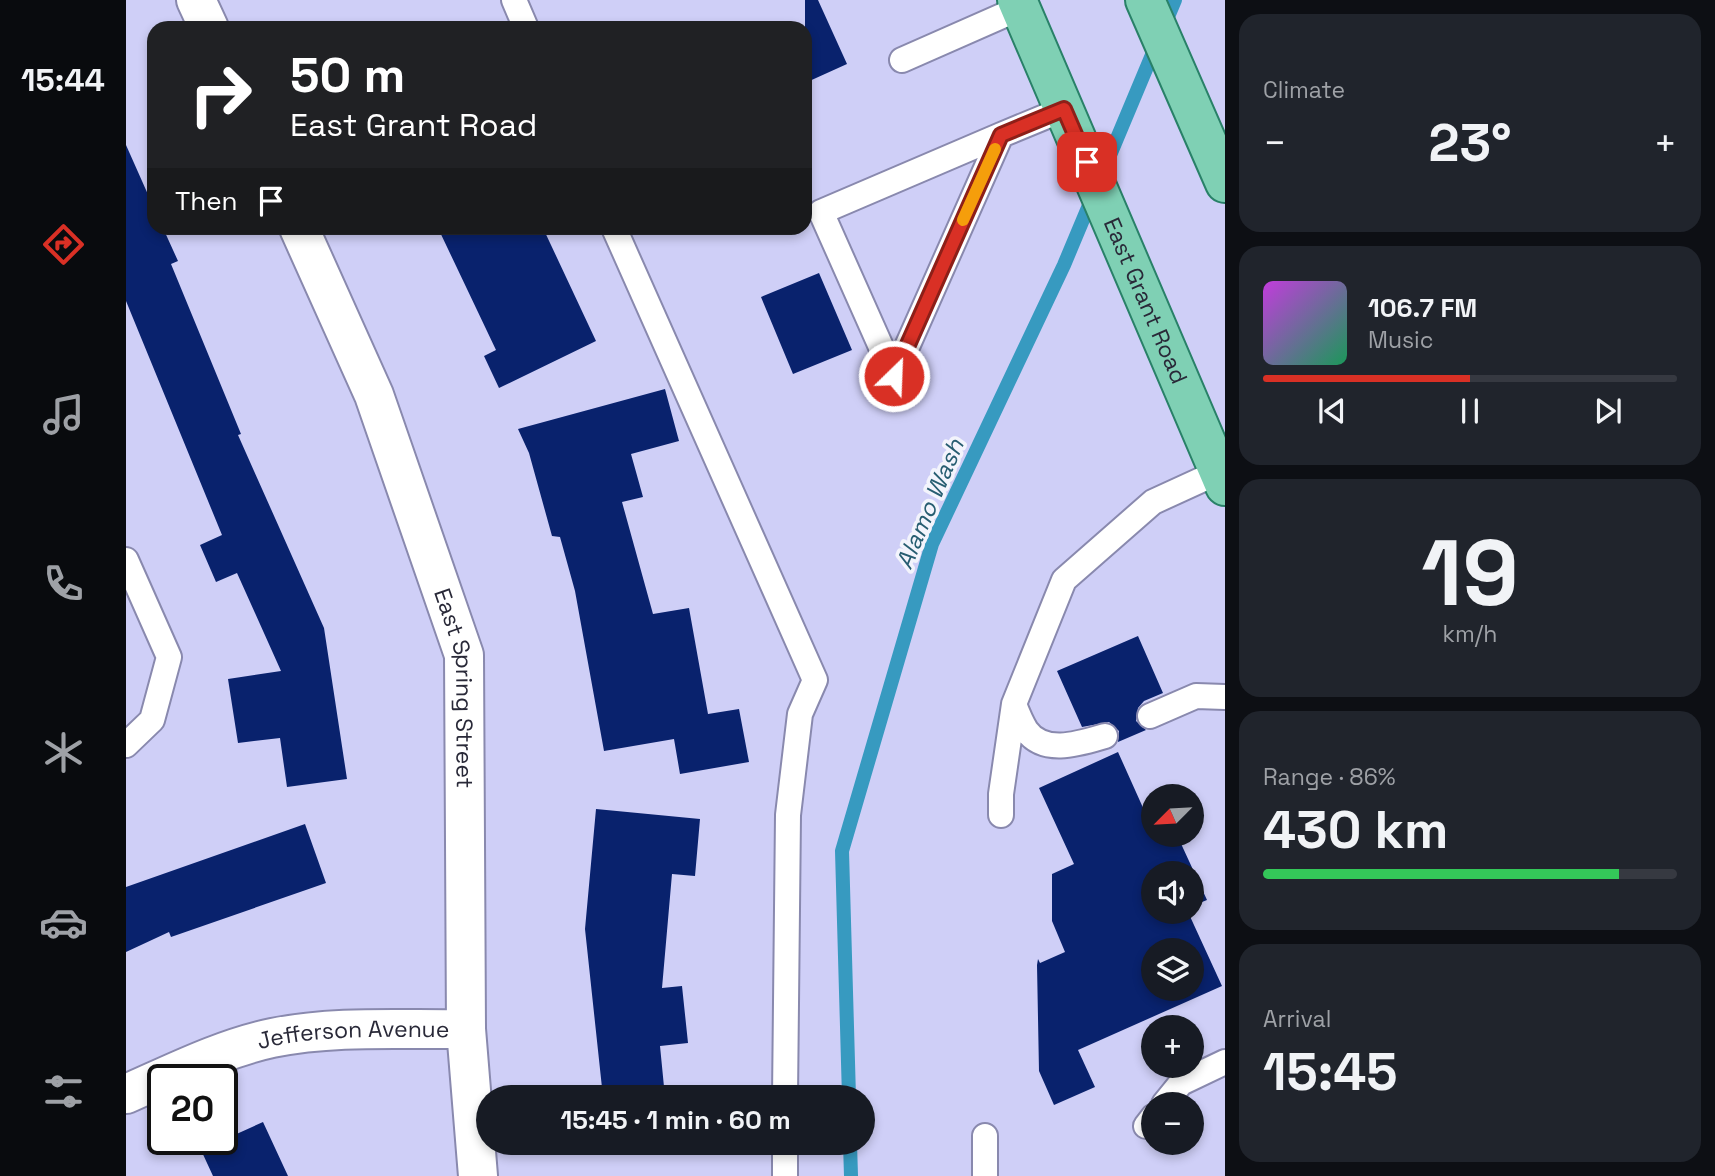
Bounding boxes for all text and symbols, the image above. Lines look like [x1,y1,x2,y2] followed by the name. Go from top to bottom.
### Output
[290,44,405,106] text: 50 m
[175,49,266,140] icon: right
[21,60,105,100] text: 15:44
[1263,75,1345,105] text: Climate
[290,105,537,145] text: East Grant Road
[1429,110,1512,176] text: 23°
[1263,119,1287,167] text: −
[1653,119,1677,167] text: +
[1057,132,1117,192] pin
[1068,143,1106,181] icon: arrive
[252,182,290,220] icon: arrive
[175,184,238,218] text: Then
[1097,213,1194,388] street label: East Grant Road
[39,220,88,269] icon: directions
[1368,291,1477,325] text: 106.7 FM
[1368,325,1433,355] text: Music
[857,339,931,413] position arrow
[39,390,88,439] icon: music
[1313,392,1351,430] icon: previous
[1451,392,1489,430] icon: pause
[1589,392,1627,430] icon: next
[888,433,971,573] water label: Alamo Wash
[1421,515,1519,632] text: 19
[39,559,88,608] icon: phone
[427,584,480,788] street label: East Spring Street
[1443,619,1497,649] text: km/h
[39,728,88,777] icon: climate
[1263,762,1396,792] text: Range · 86%
[1141,784,1204,847] north arrow
[1141,784,1204,1155] map controls
[1263,797,1448,863] text: 430 km
[1141,861,1204,924] button: sound
[39,898,88,947] icon: car
[1141,938,1204,1001] button: layers
[1263,1004,1331,1034] text: Arrival
[254,1014,449,1056] street label: Jefferson Avenue
[1141,1015,1204,1078] button: +
[1263,1039,1397,1105] text: 15:45
[147,1064,238,1155] speed limit sign: 20
[39,1067,88,1116] icon: filters
[1141,1092,1204,1155] button: −
[560,1103,791,1137] text: 15:45 · 1 min · 60 m

